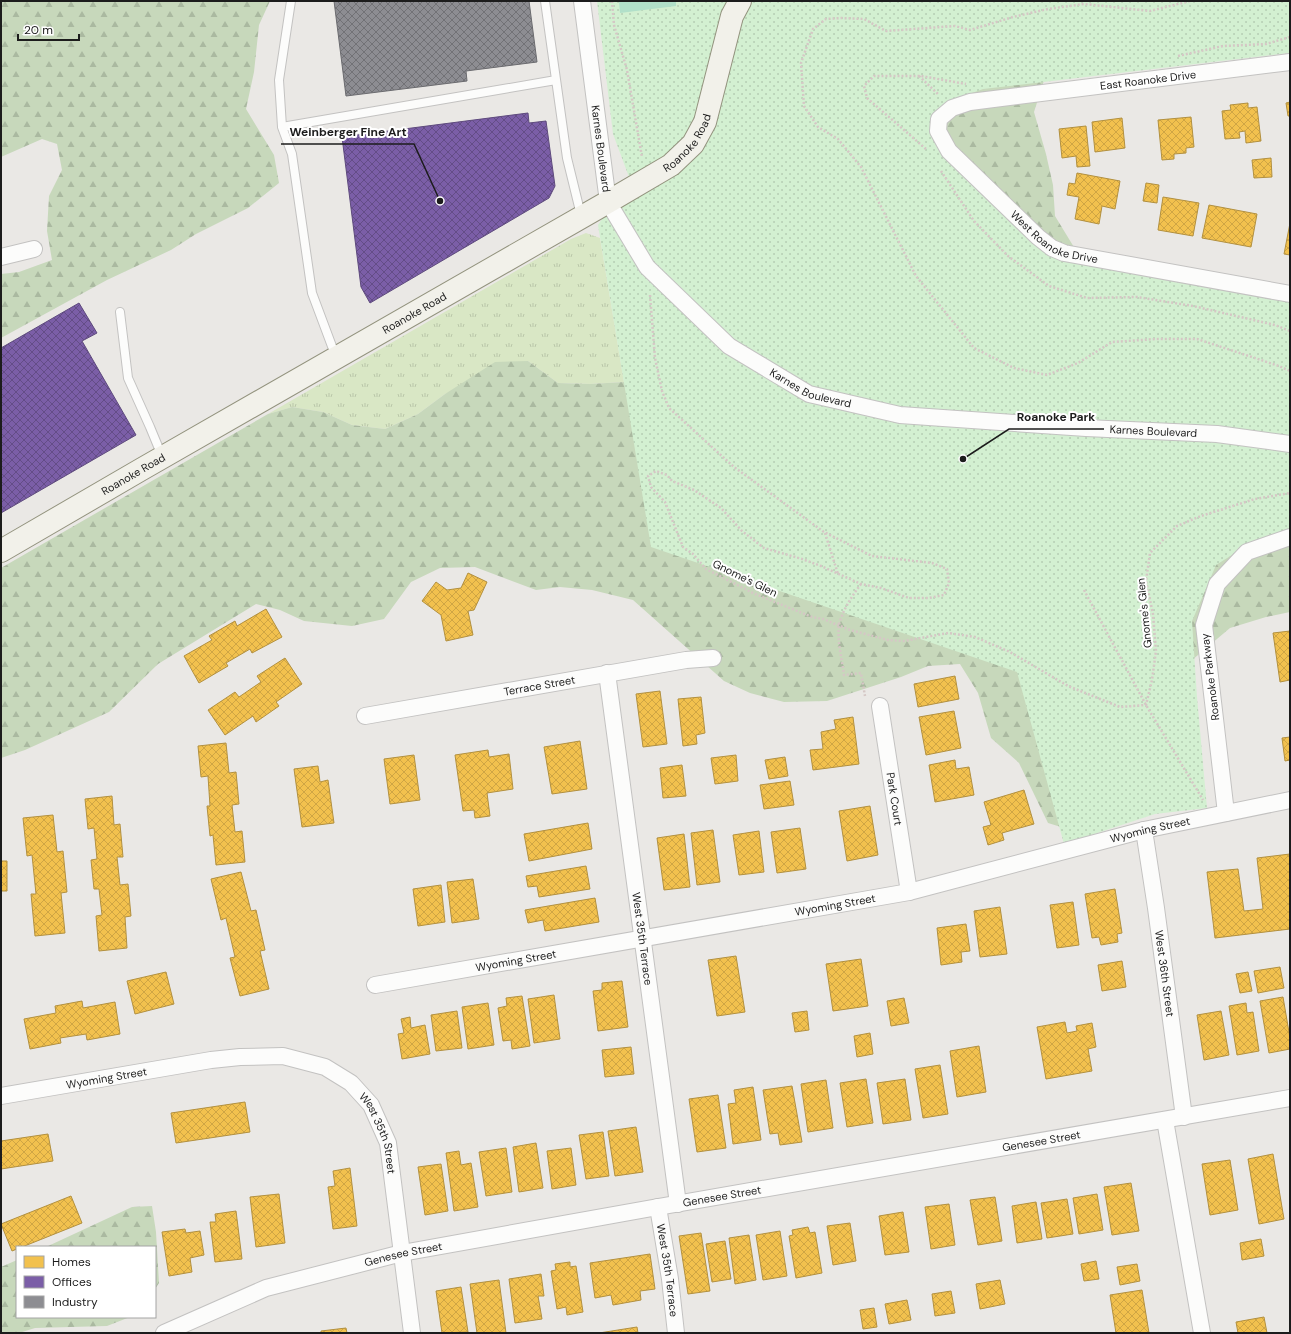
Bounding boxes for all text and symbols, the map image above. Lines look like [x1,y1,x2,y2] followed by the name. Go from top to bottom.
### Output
[18,16,79,42] scale bar
[24,22,53,38] text: 20 m
[1099,67,1197,93] street label: East Roanoke Drive
[589,104,614,193] street label: Karnes Boulevard
[661,112,714,175] street label: Roanoke Road
[281,120,414,144] callout: Weinberger Fine Art
[289,124,407,140] text: Weinberger Fine Art
[1008,207,1099,266] street label: West Roanoke Drive
[380,289,449,337] street label: Roanoke Road
[767,365,853,411] street label: Karnes Boulevard
[1009,405,1104,429] callout: Roanoke Park
[1017,409,1095,425] text: Roanoke Park
[1109,422,1198,440] street label: Karnes Boulevard
[99,450,168,498] street label: Roanoke Road
[710,556,780,600] street label: Gnome's Glen
[1133,577,1155,649] street label: Gnome's Glen
[1198,633,1222,721] street label: Roanoke Parkway
[503,672,576,699] street label: Terrace Street
[883,771,906,827] street label: Park Court
[1108,814,1191,846] street label: Wyoming Street
[629,891,656,986] street label: West 35th Terrace
[794,891,877,919] street label: Wyoming Street
[1152,929,1177,1018] street label: West 36th Street
[474,947,557,974] street label: Wyoming Street
[65,1064,148,1092] street label: Wyoming Street
[356,1090,399,1175] street label: West 35th Street
[1001,1127,1082,1155] street label: Genesee Street
[682,1182,762,1210] street label: Genesee Street
[654,1223,681,1317] street label: West 35th Terrace
[363,1239,443,1269] street label: Genesee Street
[16,1246,156,1318] legend
[52,1254,91,1270] text: Homes
[52,1274,92,1290] text: Offices
[52,1294,98,1310] text: Industry

